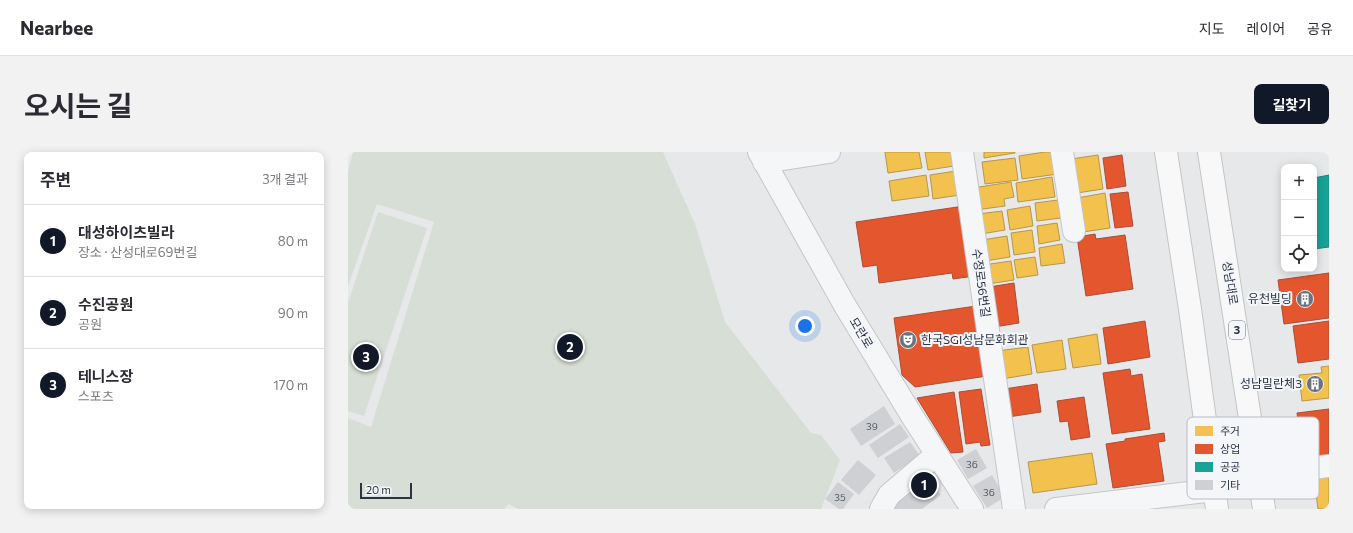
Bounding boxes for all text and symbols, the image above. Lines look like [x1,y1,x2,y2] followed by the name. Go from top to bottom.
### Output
[20,16,93,39] text: Nearbee
[1199,20,1225,37] text: 지도
[1247,20,1285,37] text: 레이어
[1307,20,1333,37] text: 공유
[1254,84,1329,124] button: 길찾기
[24,88,132,122] text: 오시는 길
[1281,164,1317,272] map controls
[1281,164,1317,200] button: +
[40,169,71,190] text: 주변
[262,171,308,187] text: 3개 결과
[1281,200,1317,236] button: −
[78,223,175,241] text: 대성하이츠빌라
[50,233,56,249] text: 1
[278,233,308,249] text: 80 m
[1281,236,1317,272] button: locate
[78,244,197,260] text: 장소 · 산성대로69번길
[970,248,994,318] street label: 수정로56번길
[1221,260,1241,306] street label: 성남대로
[1295,289,1315,309] building icon: 유천빌딩
[1248,291,1292,305] place label: 유천빌딩
[78,295,133,313] text: 수진공원
[49,305,57,321] text: 2
[278,305,308,321] text: 90 m
[847,315,876,350] street label: 모란로
[78,316,102,332] text: 공원
[795,316,815,336] your location
[1229,321,1245,339] road number: 3
[898,330,918,350] theatre icon: 한국SGI성남문화회관
[557,332,583,362] pin: 2
[921,332,1029,346] place label: 한국SGI성남문화회관
[353,342,379,372] pin: 3
[78,367,133,385] text: 테니스장
[1305,374,1325,394] building icon: 성남밀란체3
[1240,376,1302,390] place label: 성남밀란체3
[49,377,57,393] text: 3
[273,377,308,393] text: 170 m
[78,388,114,404] text: 스포츠
[1187,417,1319,499] legend
[866,420,878,432] house number: 39
[1220,424,1240,437] text: 주거
[1220,442,1240,455] text: 상업
[966,458,978,470] house number: 36
[1220,460,1240,473] text: 공공
[911,470,937,500] pin: 1
[1220,478,1240,491] text: 기타
[360,481,412,500] scale bar
[366,483,391,496] text: 20 m
[983,486,995,498] house number: 36
[834,491,846,503] house number: 35

